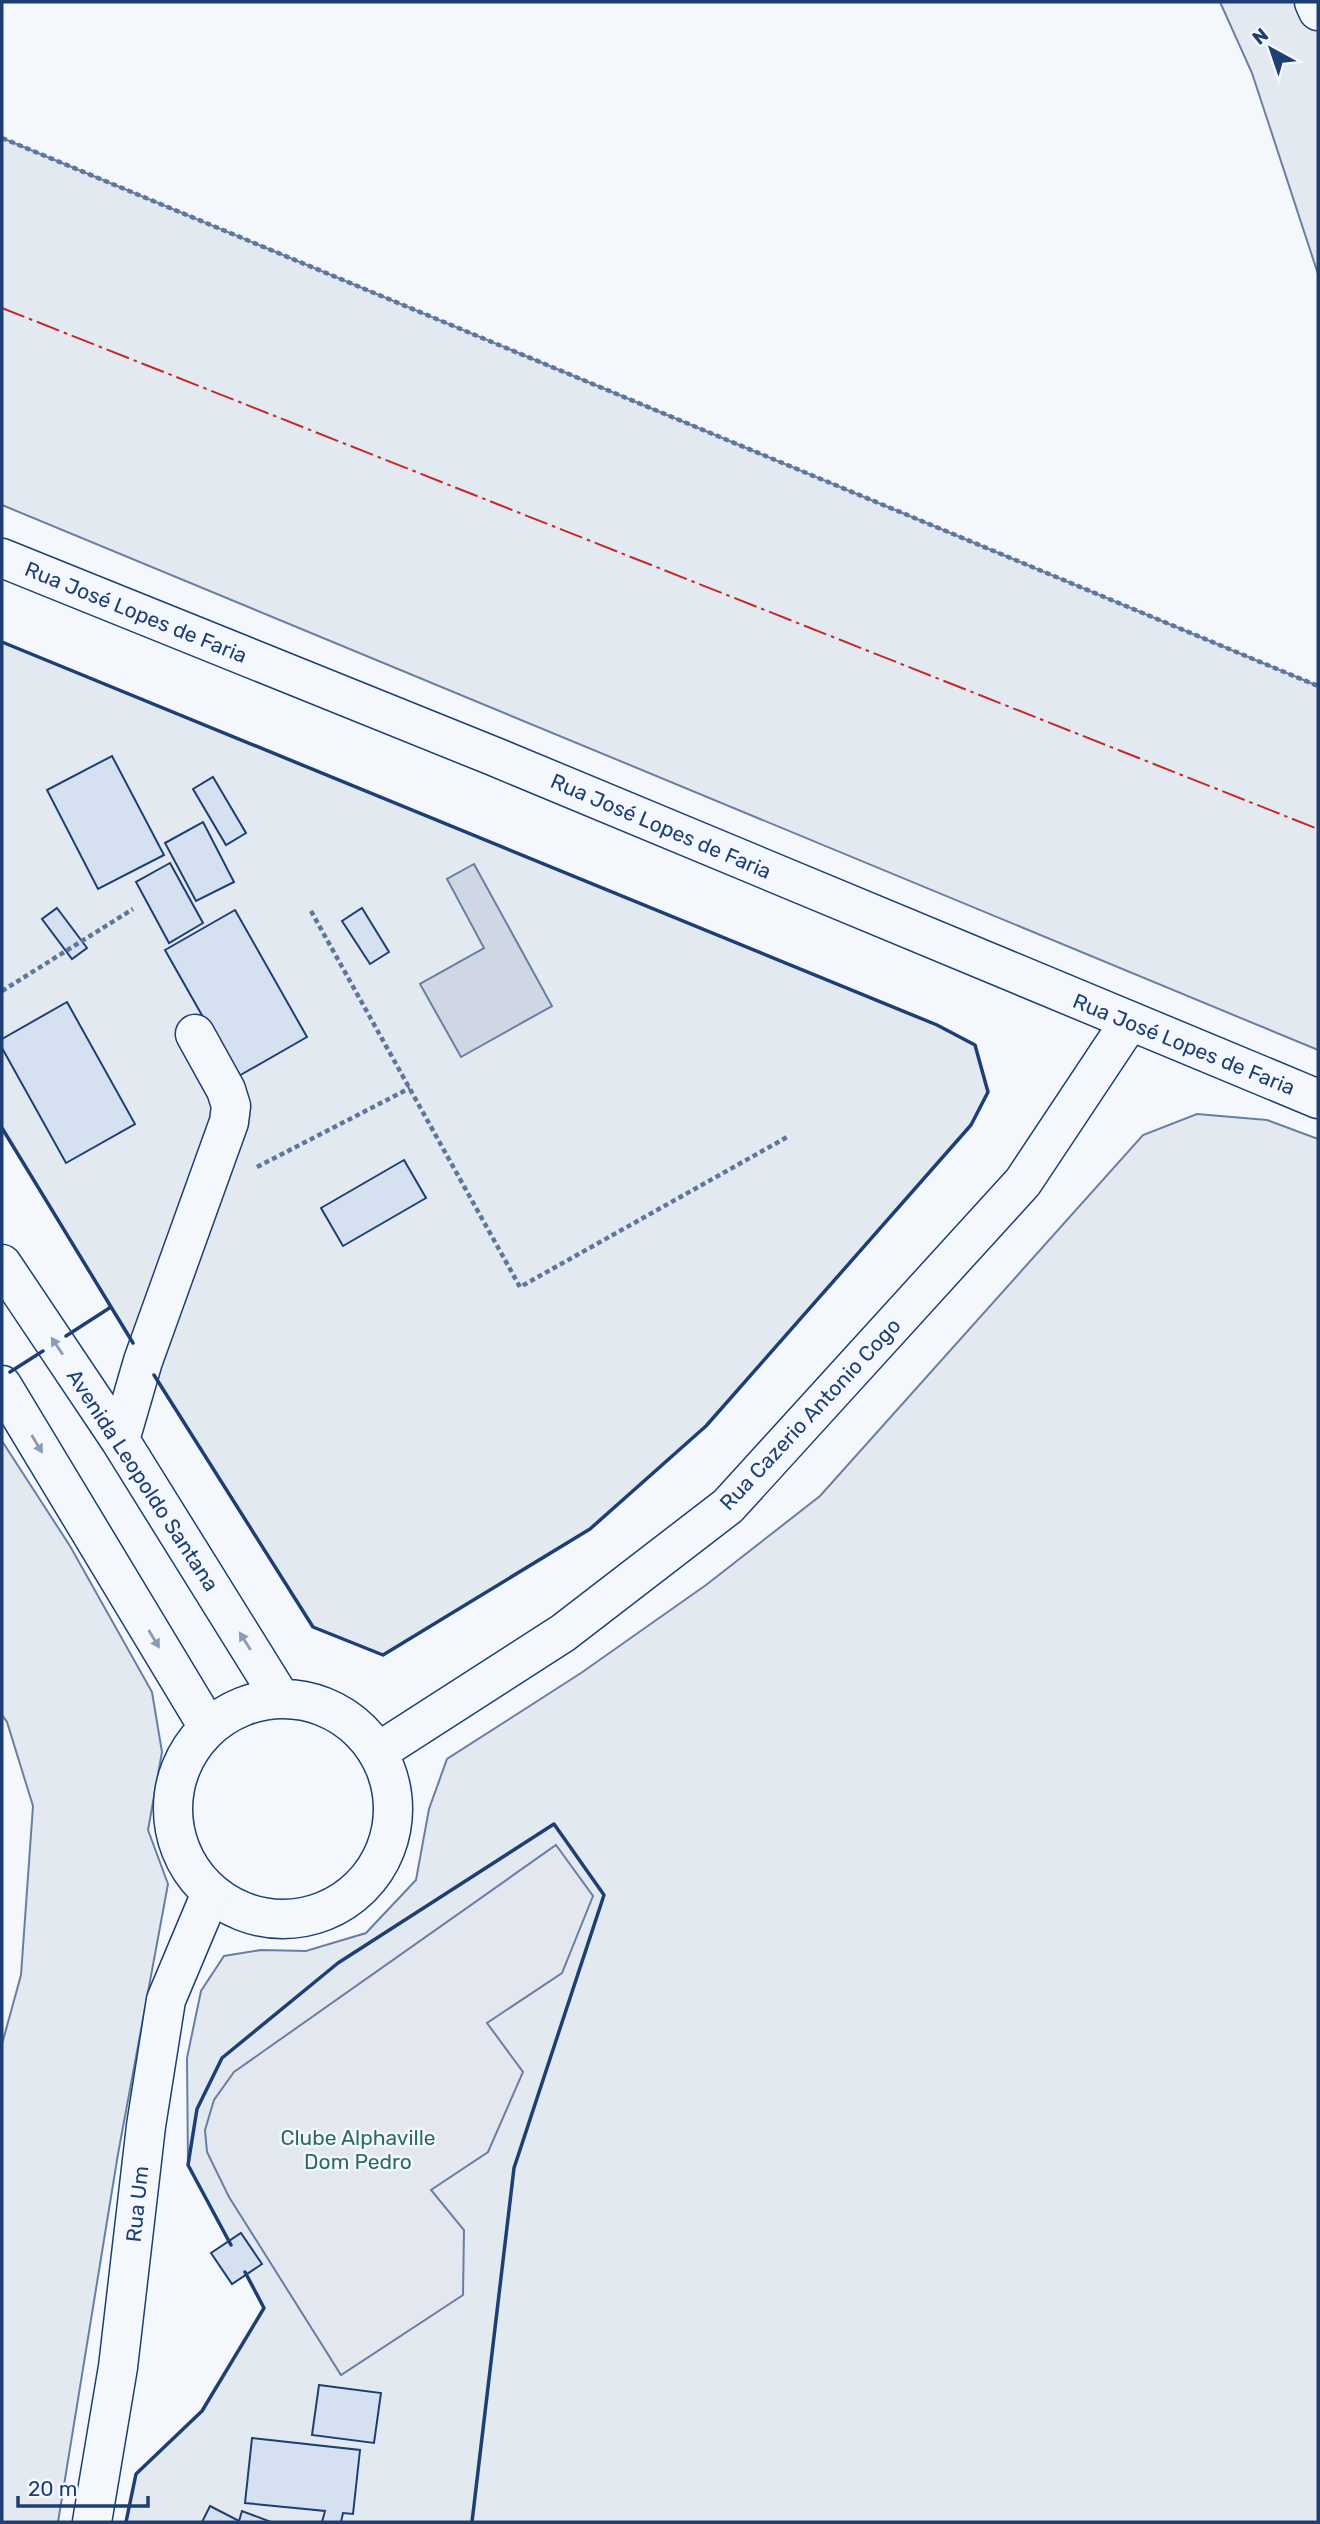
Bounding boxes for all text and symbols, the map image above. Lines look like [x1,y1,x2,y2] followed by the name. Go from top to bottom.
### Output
[1236,14,1306,84] north arrow
[1248,23,1273,50] text: N
[21,556,251,668] street label: Rua José Lopes de Faria
[547,768,775,884] street label: Rua José Lopes de Faria
[1069,988,1299,1100] street label: Rua José Lopes de Faria
[714,1313,906,1515] street label: Rua Cazerio Antonio Cogo
[50,1337,64,1355] one-way arrow
[62,1364,224,1596] street label: Avenida Leopoldo Santana
[31,1434,43,1453] one-way arrow
[148,1629,161,1648] one-way arrow
[239,1631,252,1650] one-way arrow
[280,2125,436,2174] park label: Clube Alphaville Dom Pedro
[121,2165,153,2243] street label: Rua Um
[18,2464,147,2508] scale bar
[28,2476,77,2501] text: 20 m

